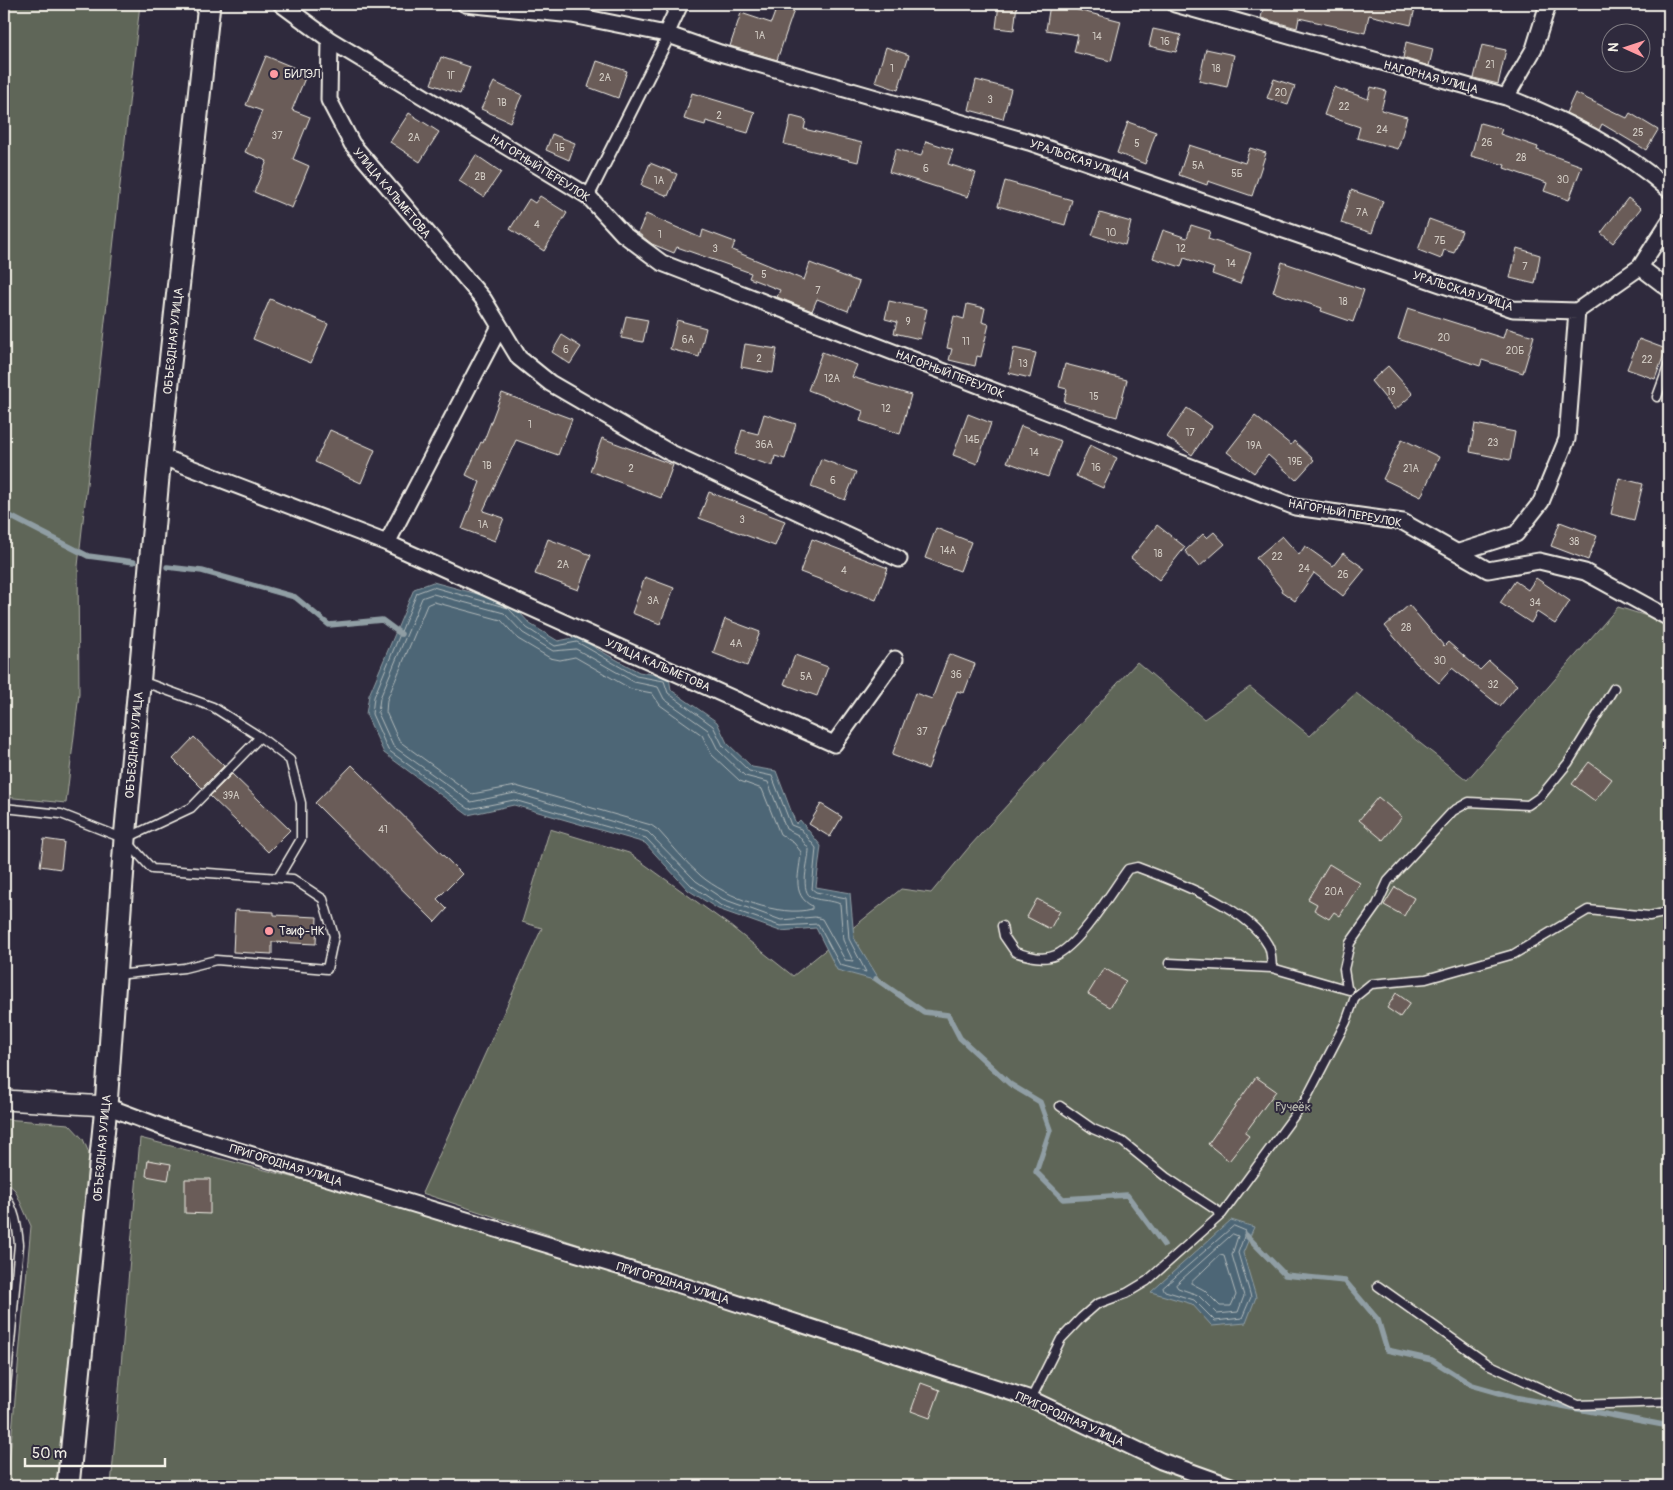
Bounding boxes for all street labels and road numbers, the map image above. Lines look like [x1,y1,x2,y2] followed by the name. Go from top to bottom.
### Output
[1382,58,1480,97] street label: НАГОРНАЯ УЛИЦА
[487,132,593,205] street label: НАГОРНЫЙ ПЕРЕУЛОК
[1028,136,1132,185] street label: УРАЛЬСКАЯ УЛИЦА
[349,145,434,242] street label: УЛИЦА КАЛЬМЕТОВА
[1411,268,1515,315] street label: УРАЛЬСКАЯ УЛИЦА
[160,287,187,395] street label: ОБЪЕЗДНАЯ УЛИЦА
[893,347,1006,402] street label: НАГОРНЫЙ ПЕРЕУЛОК
[1287,496,1403,531] street label: НАГОРНЫЙ ПЕРЕУЛОК
[603,636,713,695] street label: УЛИЦА КАЛЬМЕТОВА
[122,691,147,799] street label: ОБЪЕЗДНАЯ УЛИЦА
[90,1094,115,1202] street label: ОБЪЕЗДНАЯ УЛИЦА
[228,1141,344,1190] street label: ПРИГОРОДНАЯ УЛИЦА
[615,1259,731,1308] street label: ПРИГОРОДНАЯ УЛИЦА
[1013,1389,1127,1450] street label: ПРИГОРОДНАЯ УЛИЦА

